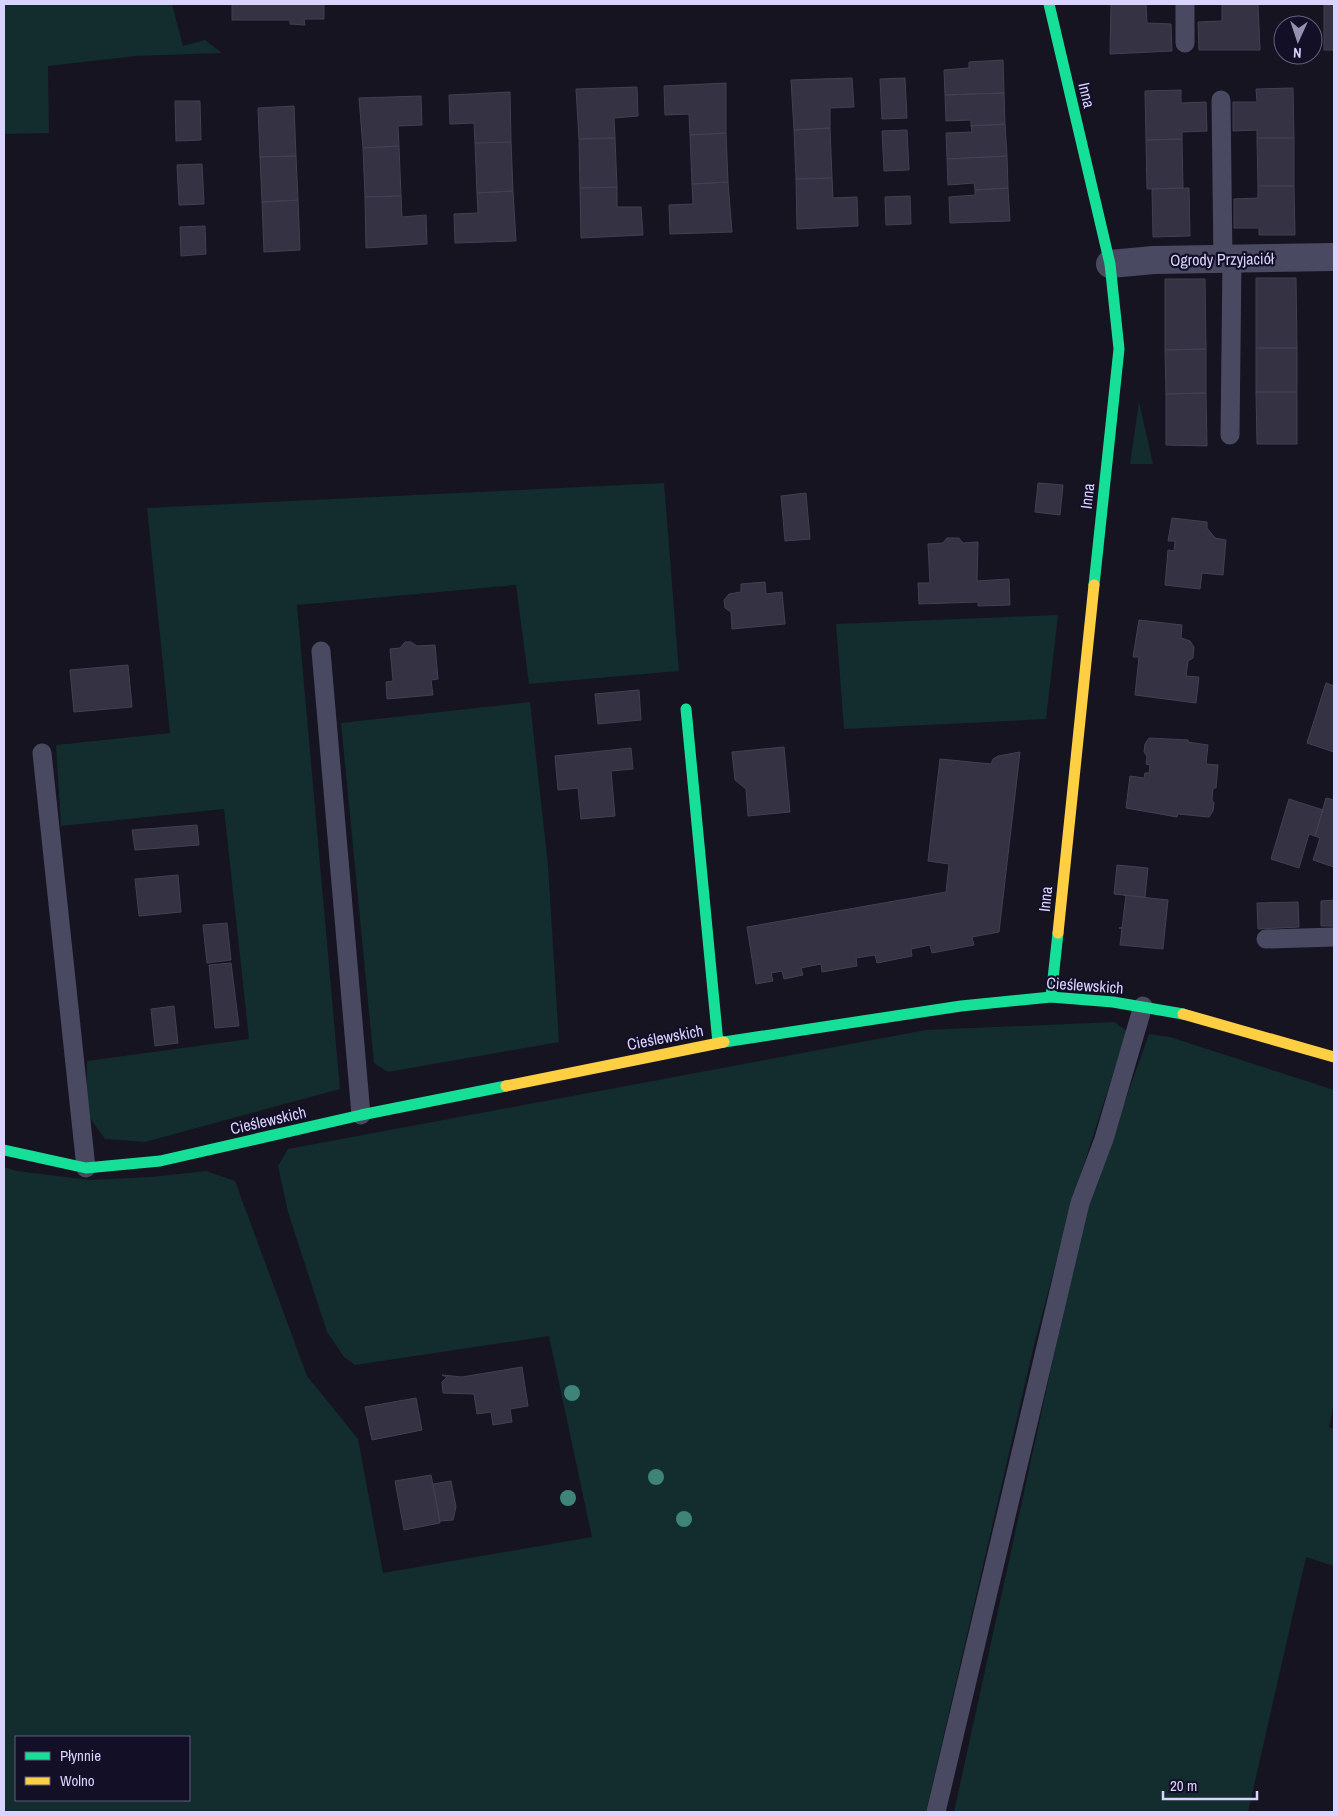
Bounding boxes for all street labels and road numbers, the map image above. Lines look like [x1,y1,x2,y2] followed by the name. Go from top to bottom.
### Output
[1073,80,1101,111] street label: Inna
[1170,247,1275,271] street label: Ogrody Przyjaciół
[1075,481,1100,510] street label: Inna
[1033,884,1057,913] street label: Inna
[1046,971,1124,999] street label: Cieślewskich
[625,1019,705,1055] street label: Cieślewskich
[228,1101,308,1139] street label: Cieślewskich

